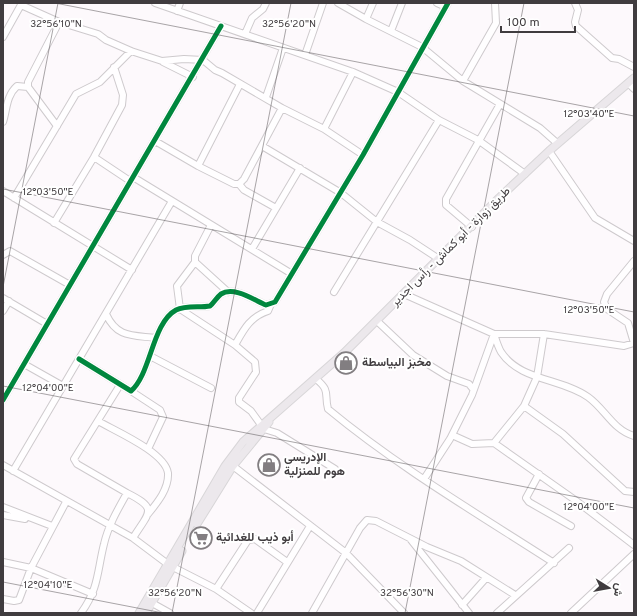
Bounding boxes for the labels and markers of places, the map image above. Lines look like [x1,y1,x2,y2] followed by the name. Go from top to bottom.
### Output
[333,350,359,376] shop icon: مخبز البياسطة
[362,355,432,371] place label: مخبز البياسطة
[284,450,345,480] place label: الإدريسي هوم للمنزلية
[256,452,282,478] shop icon: الإدريسي هوم للمنزلية
[188,525,214,551] supermarket icon: أبو ذيب للغدائية
[216,530,294,546] place label: أبو ذيب للغدائية

